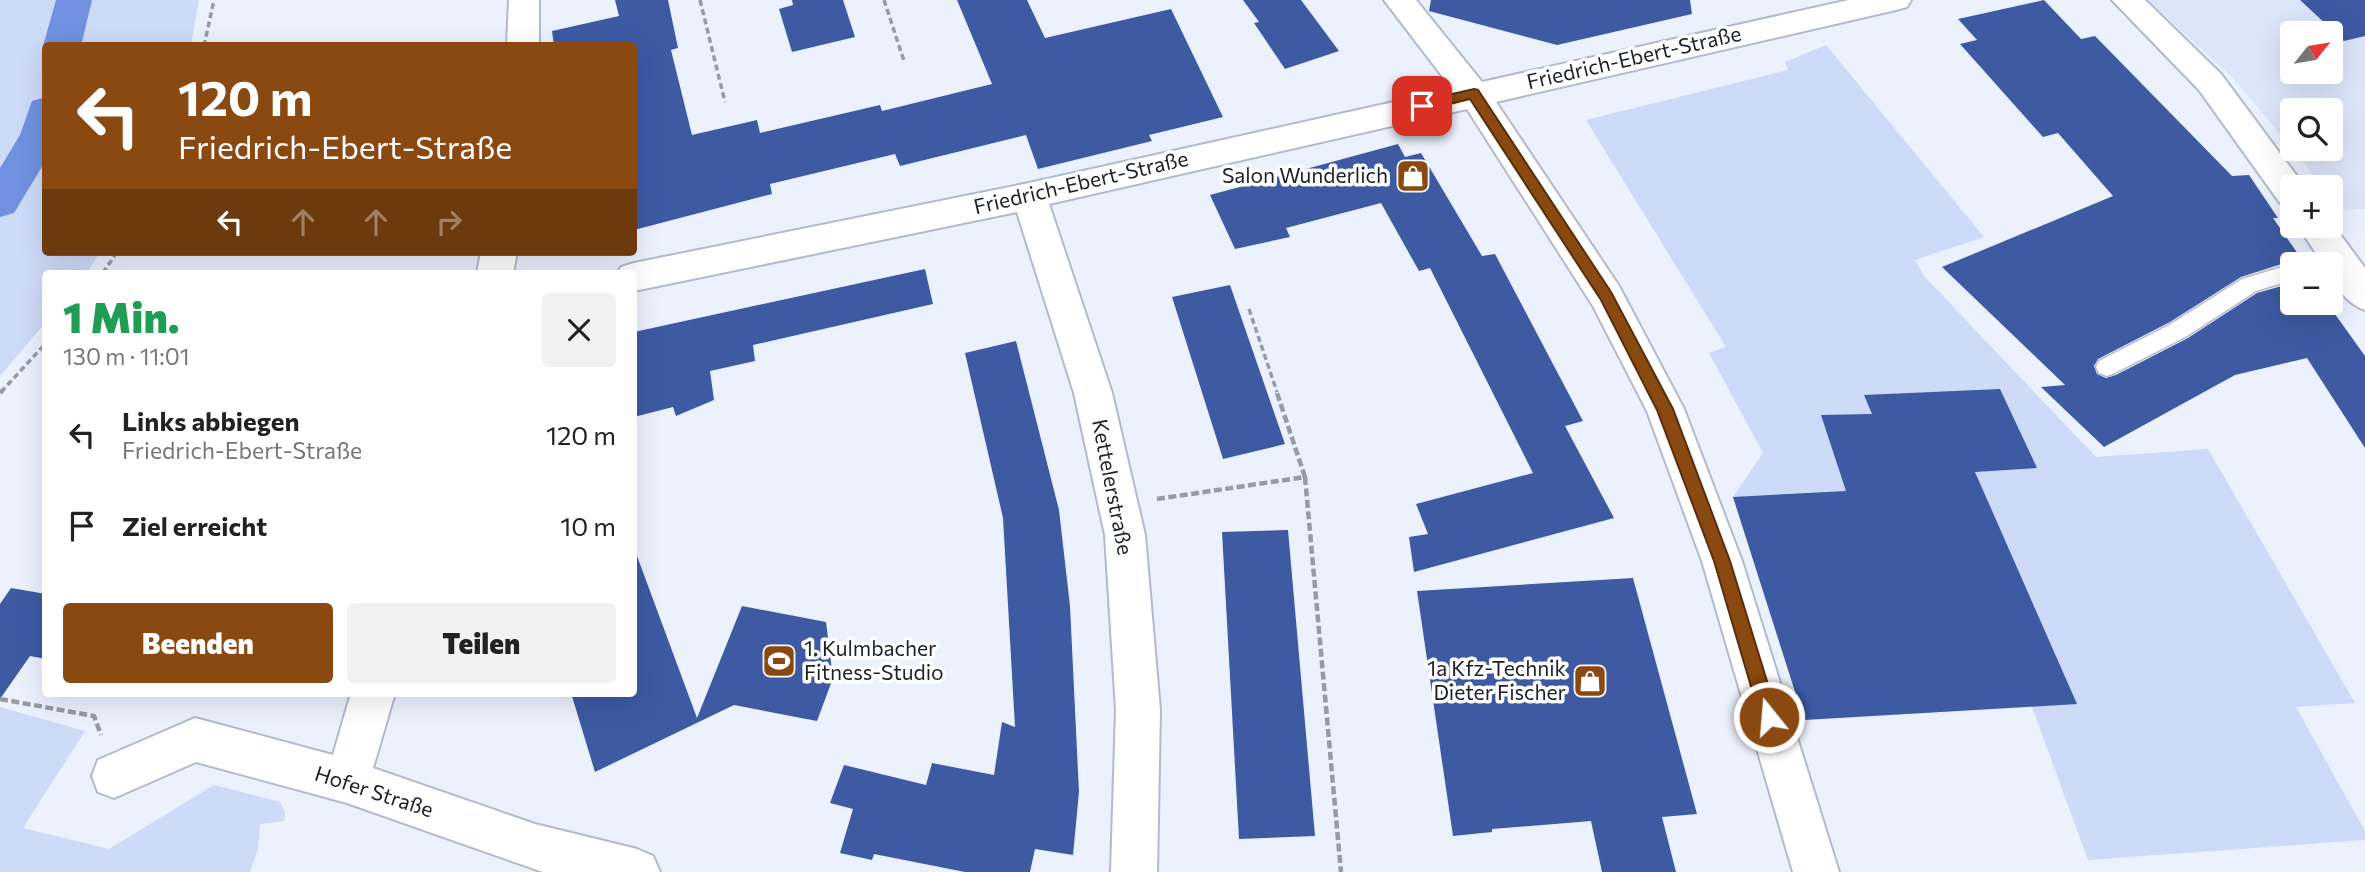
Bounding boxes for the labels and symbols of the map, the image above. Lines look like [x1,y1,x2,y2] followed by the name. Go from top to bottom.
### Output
[1524,20,1743,93] street label: Friedrich-Ebert-Straße
[2280,21,2343,84] north arrow
[1392,76,1452,136] pin
[971,145,1190,218] street label: Friedrich-Ebert-Straße
[1394,157,1432,195] shop icon: Salon Wunderlich
[1222,162,1388,187] place label: Salon Wunderlich
[1088,417,1139,557] street label: Kettelerstraße
[804,635,944,684] place label: 1. Kulmbacher Fitness-Studio
[760,642,798,680] sports icon: 1. Kulmbacher Fitness-Studio
[1427,655,1566,704] place label: 1a Kfz-Technik Dieter Fischer
[1571,662,1609,700] shop icon: 1a Kfz-Technik Dieter Fischer
[1732,680,1806,754] position arrow
[312,760,437,821] street label: Hofer Straße

